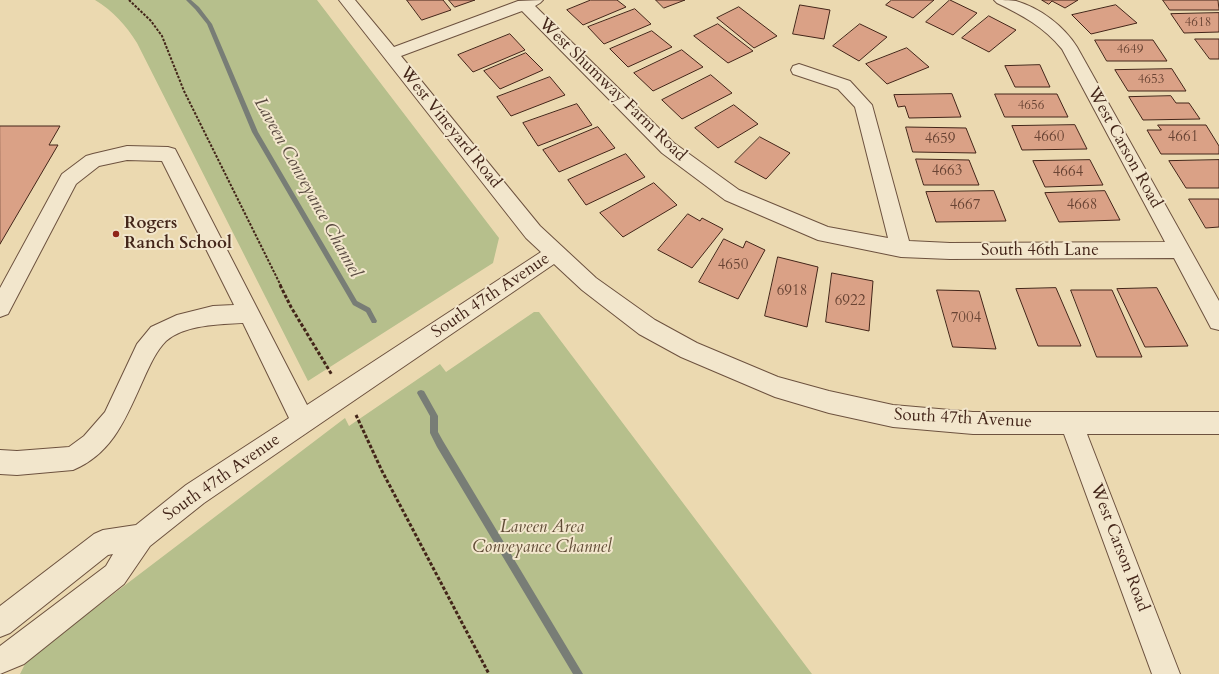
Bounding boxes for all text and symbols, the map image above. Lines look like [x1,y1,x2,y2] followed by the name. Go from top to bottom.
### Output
[534,14,690,166] street label: West Shumway Farm Road
[1185,15,1211,31] house number: 4618
[1117,42,1143,58] house number: 4649
[395,63,505,193] street label: West Vineyard Road
[1138,72,1164,88] house number: 4653
[1082,84,1166,212] street label: West Carson Road
[248,94,366,282] water label: Laveen Conveyance Channel
[1018,98,1044,114] house number: 4656
[1034,129,1064,147] house number: 4660
[1168,129,1198,147] house number: 4661
[925,131,955,149] house number: 4659
[932,163,962,181] house number: 4663
[1053,164,1083,182] house number: 4664
[950,197,980,215] house number: 4667
[1067,197,1097,215] house number: 4668
[124,214,232,254] place label: Rogers Ranch School
[111,229,121,239] marker: Rogers Ranch School
[981,241,1099,261] street label: South 46th Lane
[428,249,554,343] street label: South 47th Avenue
[718,257,748,275] house number: 4650
[777,283,807,301] house number: 6918
[835,293,865,311] house number: 6922
[951,310,981,328] house number: 7004
[894,405,1032,433] street label: South 47th Avenue
[160,430,284,526] street label: South 47th Avenue
[1085,481,1153,615] street label: West Carson Road
[472,518,612,558] park label: Laveen Area Conveyance Channel

